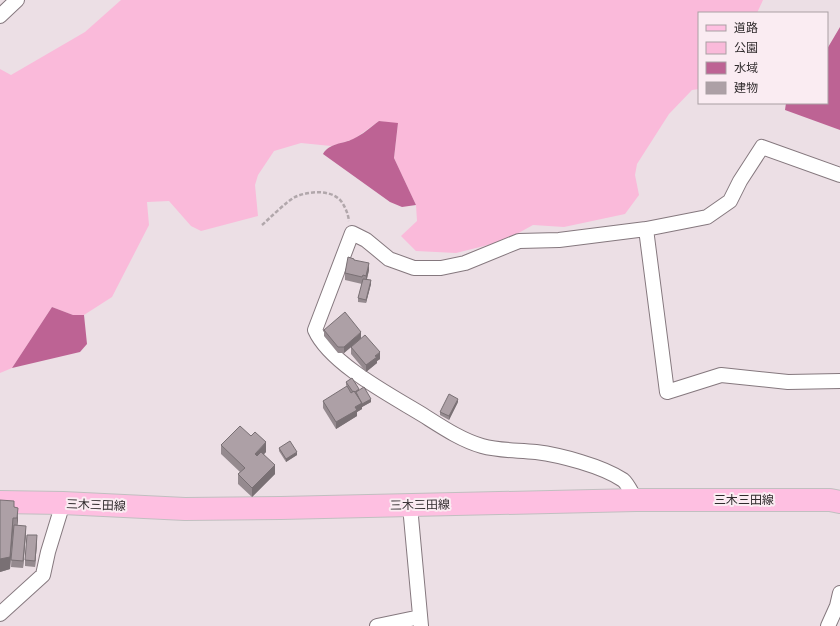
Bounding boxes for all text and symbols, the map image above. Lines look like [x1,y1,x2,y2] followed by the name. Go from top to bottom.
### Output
[698,12,828,104] legend
[734,21,758,35] text: 道路
[734,41,758,55] text: 公園
[734,61,758,75] text: 水域
[734,81,758,95] text: 建物
[714,493,774,507] street label: 三木三田線
[66,497,126,513] street label: 三木三田線
[390,497,450,513] street label: 三木三田線

